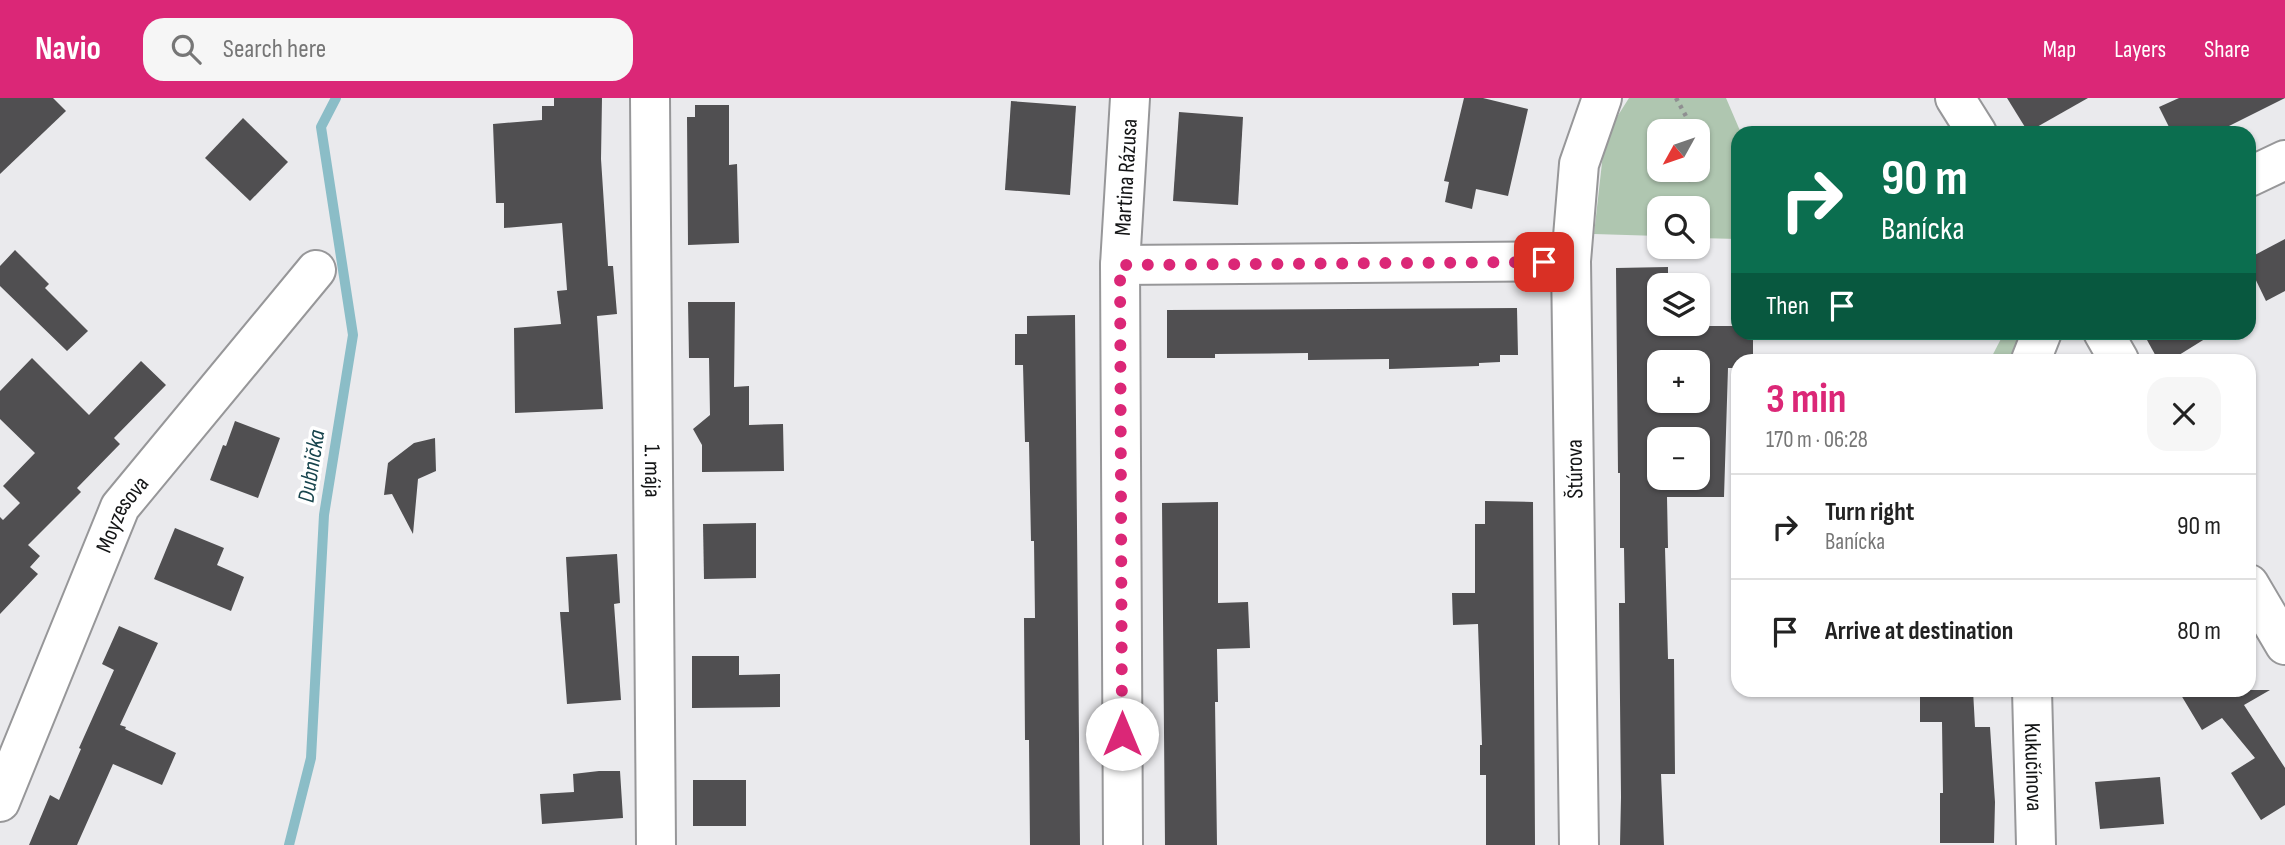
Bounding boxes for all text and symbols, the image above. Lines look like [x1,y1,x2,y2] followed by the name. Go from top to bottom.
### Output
[143,18,633,81] search box
[35,29,101,69] text: Navio
[167,30,205,68] icon: search
[223,34,326,65] text: Search here
[2043,35,2076,64] text: Map
[2114,35,2166,64] text: Layers
[2204,35,2250,64] text: Share
[1109,118,1144,237] street label: Martina Rázusa
[1647,119,1710,182] north arrow
[1647,119,1710,490] map controls
[1881,150,1968,209] text: 90 m
[1766,154,1857,245] icon: right
[1647,196,1710,259] button: search
[1881,210,1965,249] text: Banícka
[1514,232,1574,292] pin
[1525,243,1563,281] icon: arrive
[1647,273,1710,336] button: layers
[1823,287,1861,325] icon: arrive
[1766,291,1809,322] text: Then
[1647,350,1710,413] button: +
[1766,374,1846,425] text: 3 min
[2147,377,2221,451] button: close
[1766,426,1868,454] text: 170 m · 06:28
[291,427,332,505] water label: Dubnička
[1647,427,1710,490] button: −
[1560,439,1590,499] street label: Štúrova
[638,444,666,498] street label: 1. mája
[90,470,155,557] street label: Moyzesova
[1825,497,1914,528] text: Turn right
[1766,508,1804,546] icon: right
[2177,511,2221,542] text: 90 m
[1825,528,1885,556] text: Banícka
[1766,613,1804,651] icon: arrive
[1825,616,2013,647] text: Arrive at destination
[2177,616,2221,647] text: 80 m
[1085,697,1159,771] position arrow
[2018,722,2048,812] street label: Kukučínova

